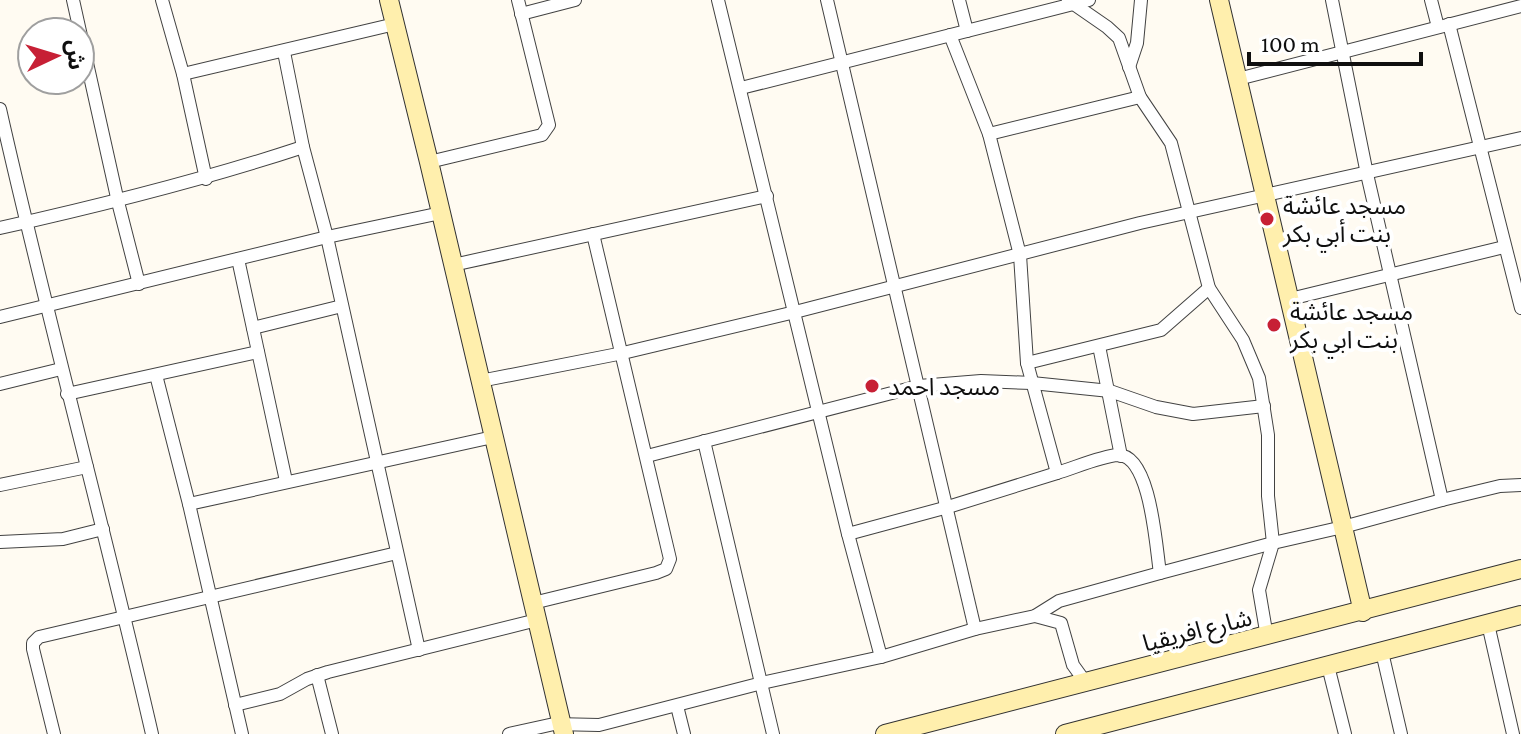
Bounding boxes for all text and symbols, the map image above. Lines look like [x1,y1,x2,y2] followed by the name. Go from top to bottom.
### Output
[16,16,96,96] north arrow
[1249,16,1421,66] scale bar
[1261,30,1320,57] text: 100 m
[62,39,89,71] text: ش
[1282,192,1406,252] place label: مسجد عائشة بنت أبي بكر
[1258,210,1276,228] marker: مسجد عائشة بنت أبي بكر
[1289,298,1413,358] place label: مسجد عائشة بنت ابي بكر
[1265,316,1283,334] marker: مسجد عائشة بنت ابي بكر
[888,373,1000,400] place label: مسجد احمد
[863,377,881,395] marker: مسجد احمد
[1140,603,1255,660] street label: شارع افريقيا

